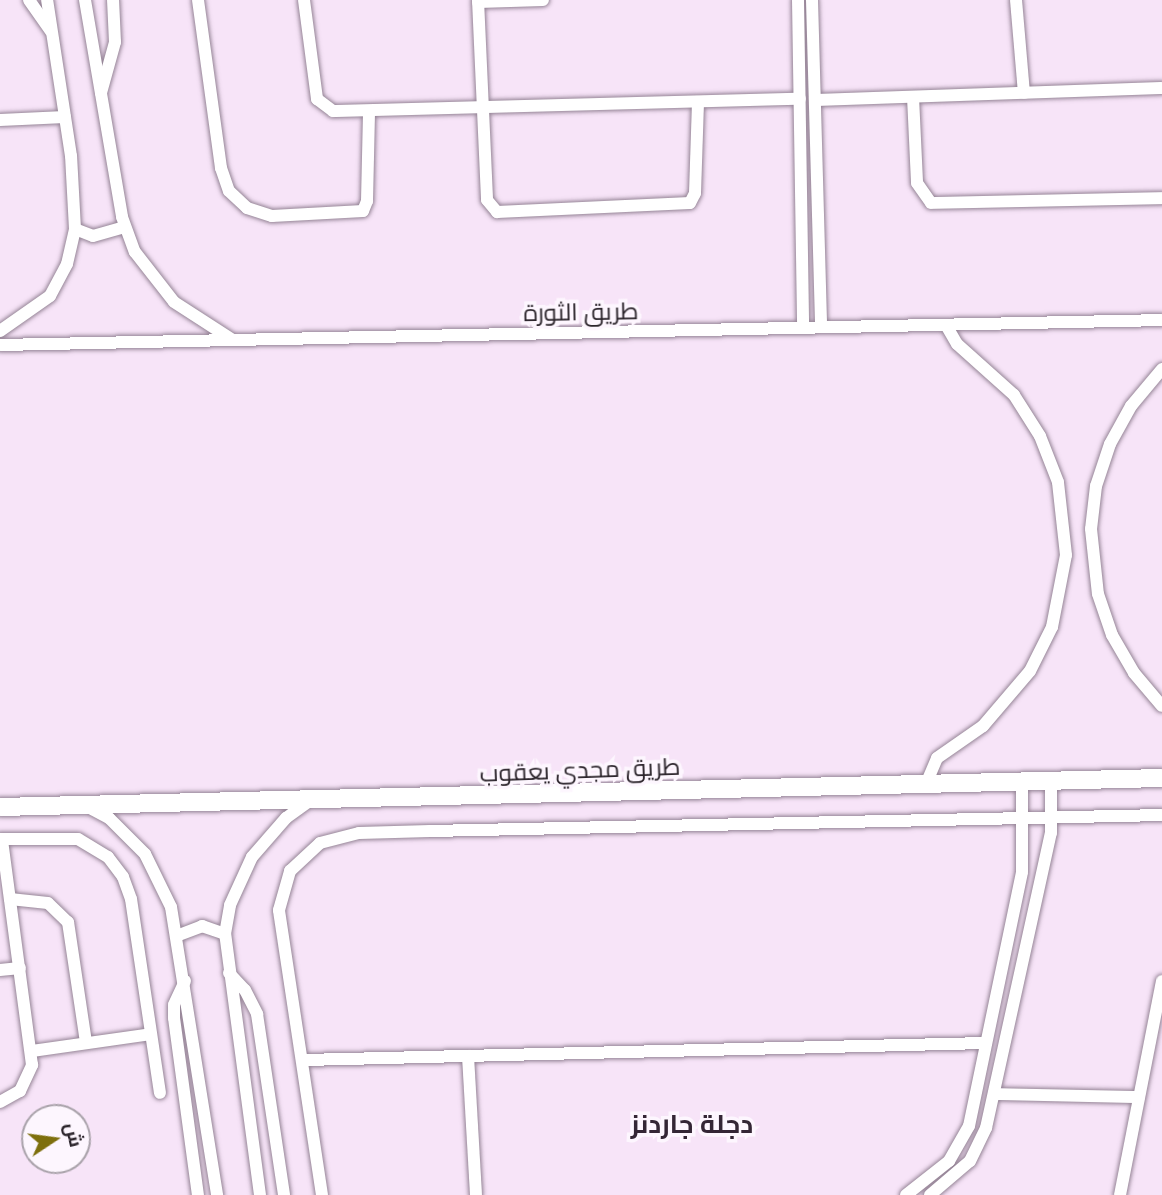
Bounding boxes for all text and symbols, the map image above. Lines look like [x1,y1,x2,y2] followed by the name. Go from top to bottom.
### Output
[523,296,639,326] street label: طريق الثورة
[479,751,681,787] street label: طريق مجدي يعقوب
[21,1104,91,1174] north arrow
[631,1108,753,1140] district label: دجلة جاردنز
[61,1120,89,1149] text: ش

